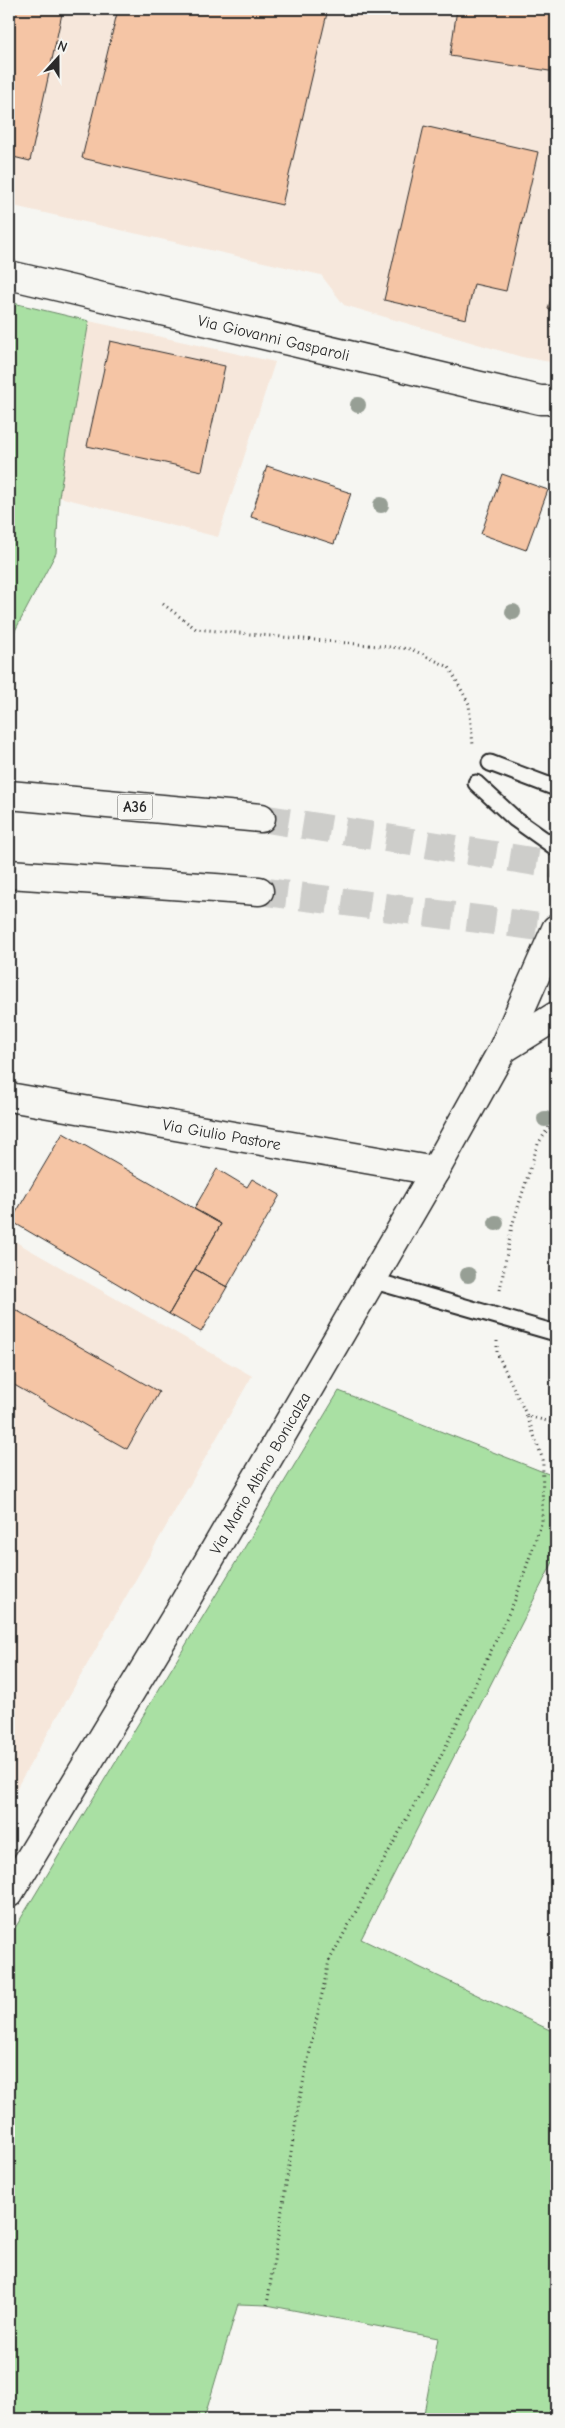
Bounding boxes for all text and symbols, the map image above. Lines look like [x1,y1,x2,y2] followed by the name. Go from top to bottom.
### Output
[32,32,82,82] north arrow
[55,37,70,56] text: N
[196,312,351,365] street label: Via Giovanni Gasparoli
[118,794,152,820] road number: A36
[161,1116,282,1154] street label: Via Giulio Pastore
[206,1389,314,1558] street label: Via Mario Albino Bonicalza

